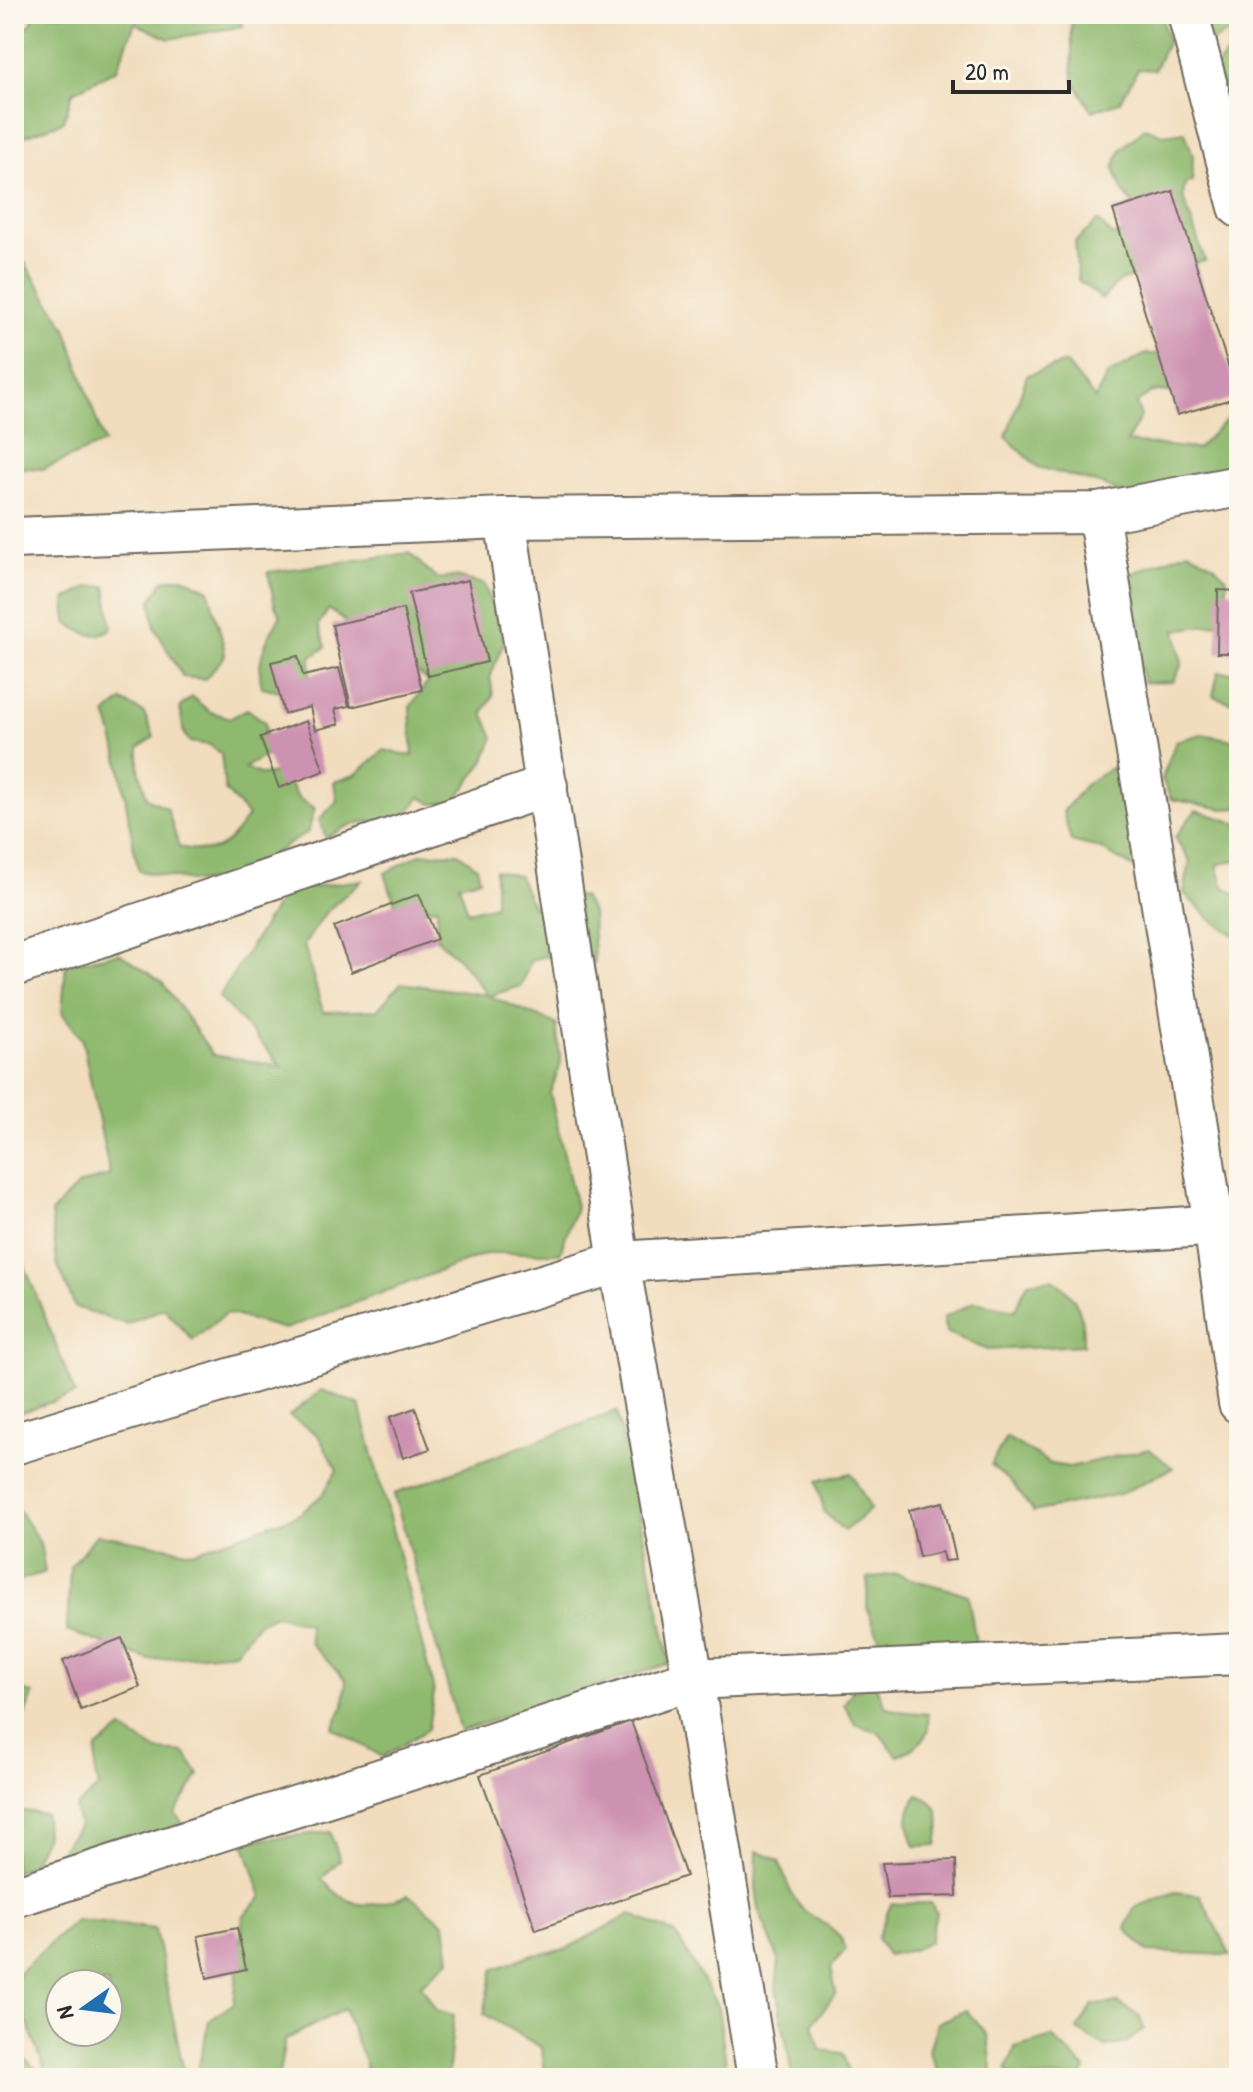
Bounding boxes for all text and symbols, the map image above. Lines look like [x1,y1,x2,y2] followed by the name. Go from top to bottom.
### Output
[953,44,1069,94] scale bar
[965,55,1009,87] text: 20 m
[44,1968,124,2048] north arrow
[49,2003,81,2022] text: N

